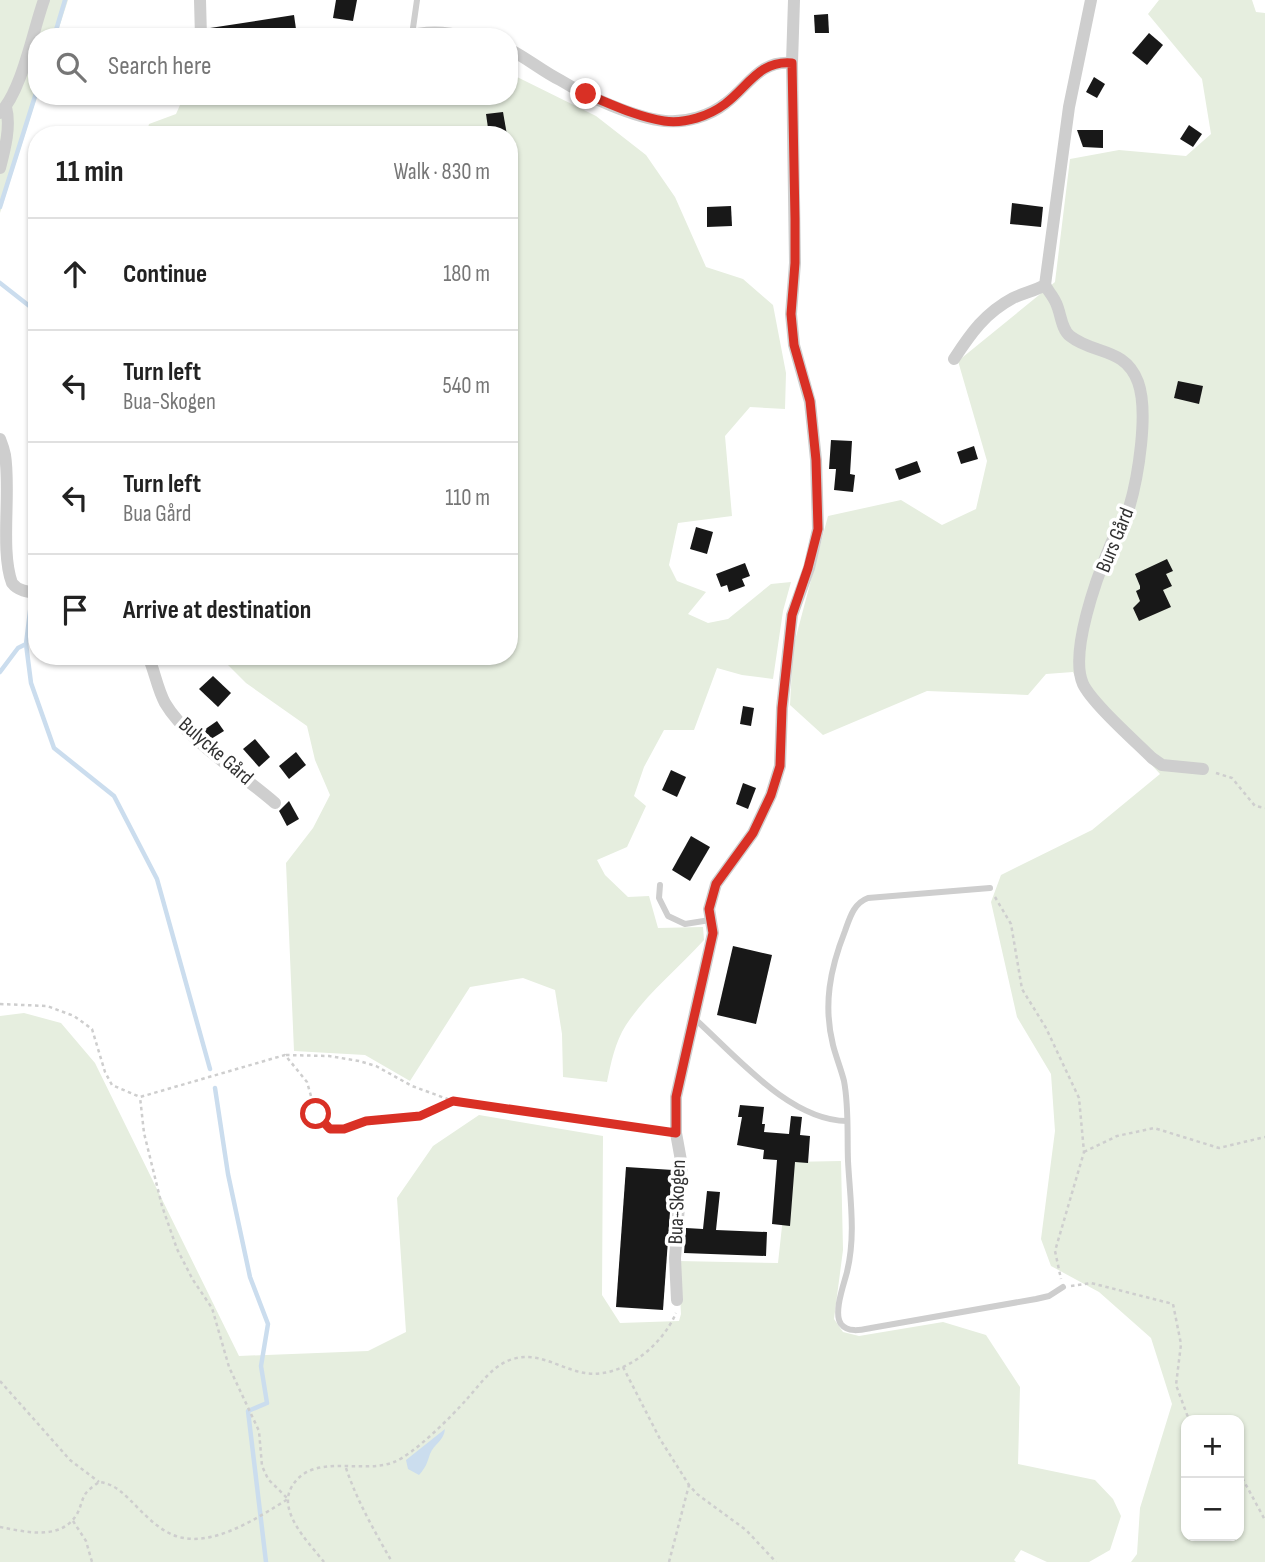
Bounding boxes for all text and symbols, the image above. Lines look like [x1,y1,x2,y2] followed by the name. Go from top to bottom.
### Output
[28,28,518,105] search box
[52,48,90,86] icon: search
[108,51,211,82] text: Search here
[570,78,601,109] route end
[56,154,124,190] text: 11 min
[393,158,490,186] text: Walk · 830 m
[56,255,94,293] icon: ahead
[123,259,207,290] text: Continue
[443,260,490,288] text: 180 m
[123,357,201,388] text: Turn left
[56,367,94,405] icon: left
[442,372,490,400] text: 540 m
[123,388,216,416] text: Bua-Skogen
[123,469,201,500] text: Turn left
[56,479,94,517] icon: left
[445,484,490,512] text: 110 m
[123,500,191,528] text: Bua Gård
[1091,504,1139,576] street label: Burs Gård
[56,591,94,629] icon: arrive
[123,595,311,626] text: Arrive at destination
[174,712,258,790] street label: Bulycke Gård
[300,1098,331,1129] route start
[663,1159,691,1245] street label: Bua-Skogen
[1181,1415,1244,1541] map controls
[1181,1415,1244,1478] button: +
[1181,1478,1244,1541] button: −

